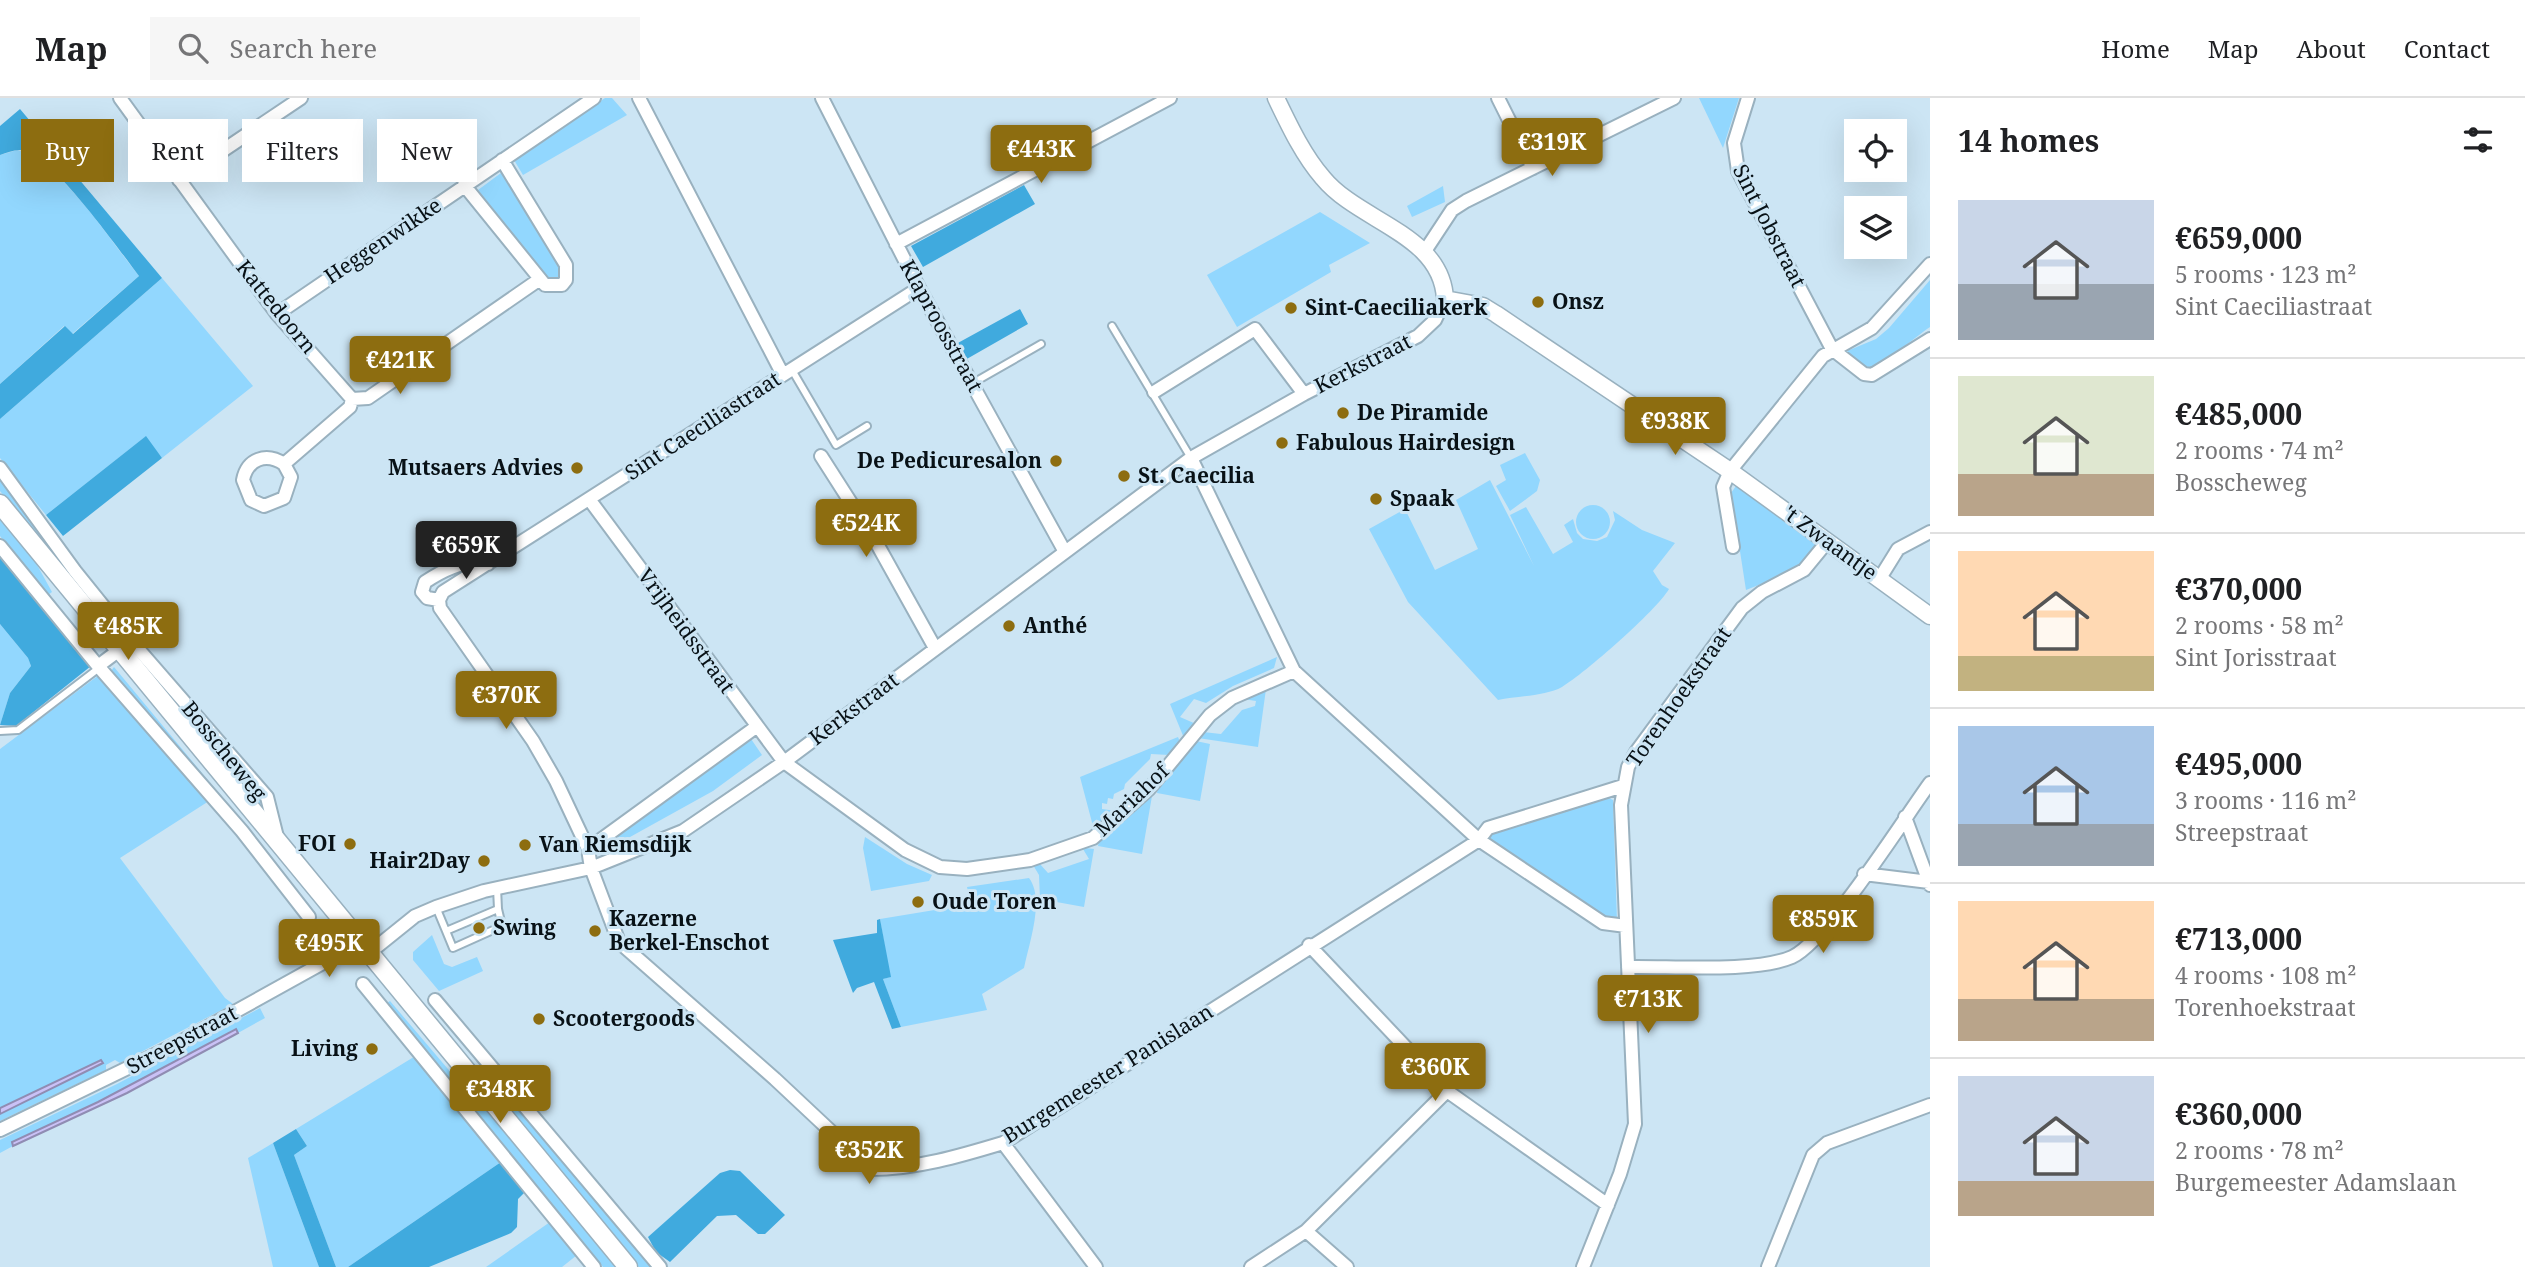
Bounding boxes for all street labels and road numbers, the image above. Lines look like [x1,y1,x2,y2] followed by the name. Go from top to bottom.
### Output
[1727,159,1813,292] street label: Sint Jobstraat
[318,191,446,290] street label: Heggenwikke
[230,254,323,359] street label: Kattedoorn
[894,254,990,397] street label: Klaproosstraat
[1309,327,1416,399] street label: Kerkstraat
[619,364,786,486] street label: Sint Caeciliastraat
[1778,498,1883,586] street label: 't Zwaantje
[632,562,742,699] street label: Vrijheidsstraat
[1619,621,1737,772] street label: Torenhoekstraat
[803,665,904,751] street label: Kerkstraat
[176,695,274,806] street label: Bosscheweg
[1088,755,1176,842] street label: Mariahof
[997,997,1218,1149] street label: Burgemeester Panislaan
[121,998,242,1080] street label: Streepstraat

